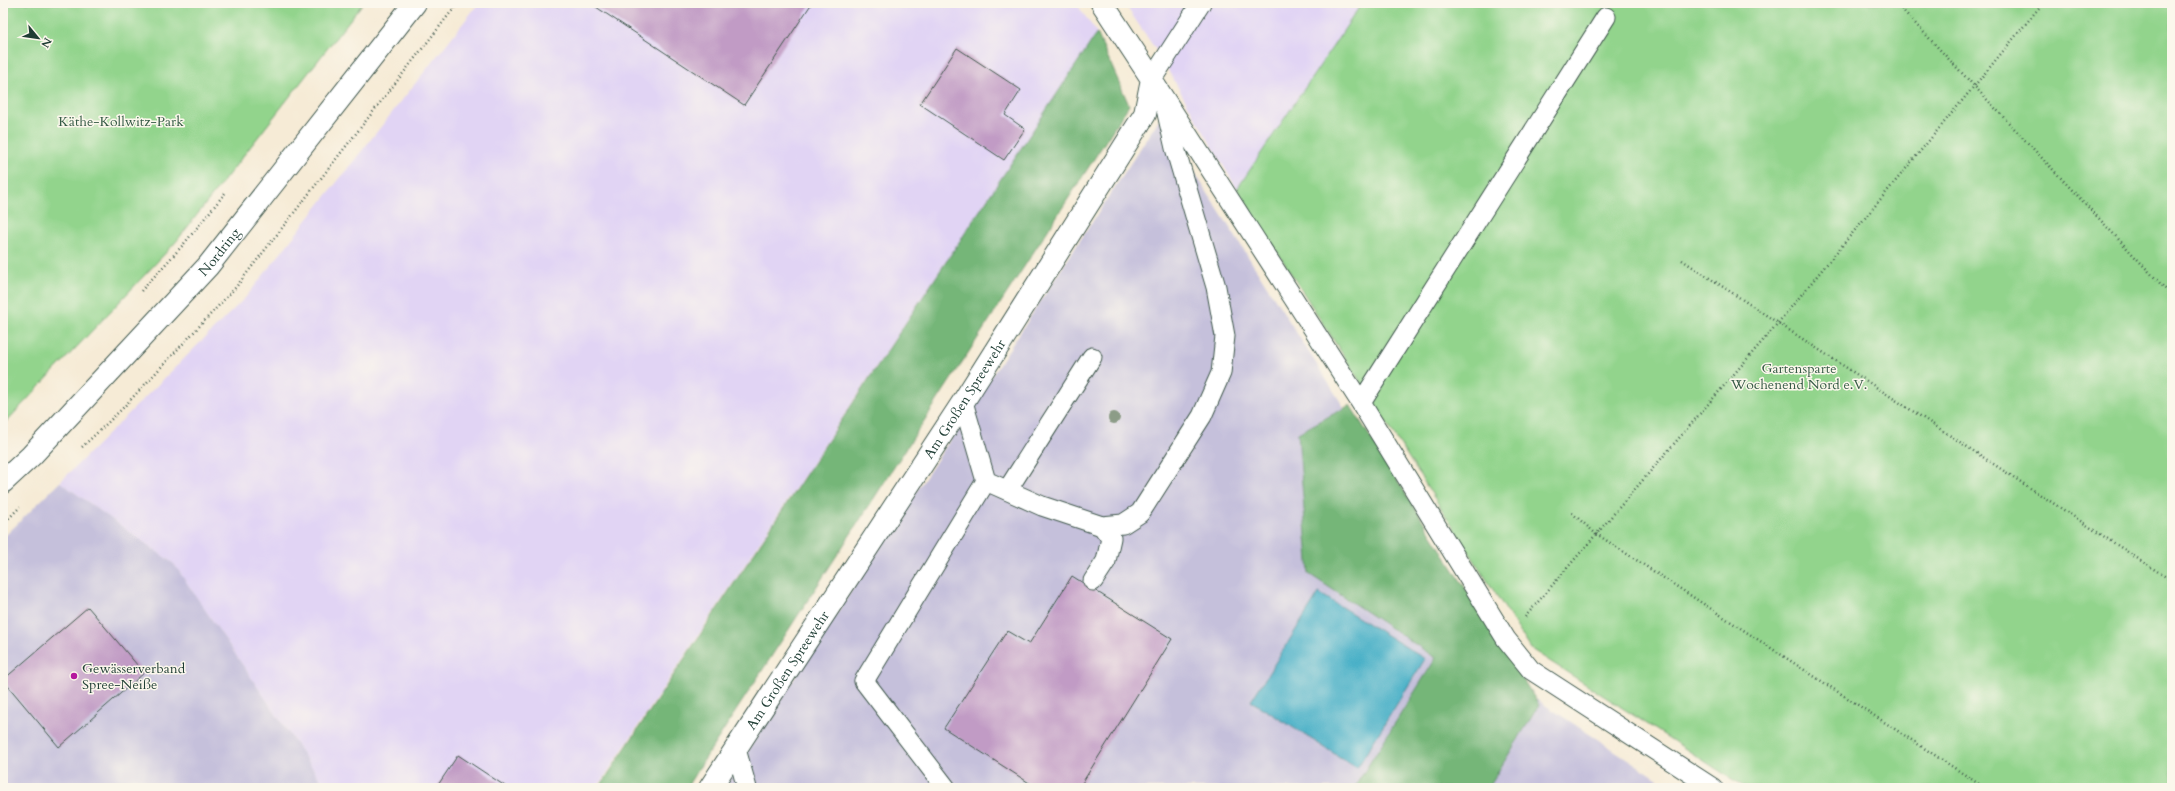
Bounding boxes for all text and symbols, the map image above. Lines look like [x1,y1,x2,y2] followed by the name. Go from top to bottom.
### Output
[18,18,58,58] north arrow
[37,35,55,51] text: N
[58,112,184,131] park label: Käthe-Kollwitz-Park
[194,224,245,280] street label: Nordring
[919,335,1011,462] street label: Am Großen Spreewehr
[1730,359,1867,394] park label: Gartensparte Wochenend Nord e.V.
[742,606,834,733] street label: Am Großen Spreewehr
[82,659,186,694] place label: Gewässerverband Spree-Neiße
[69,671,79,681] marker: Gewässerverband Spree-Neiße

